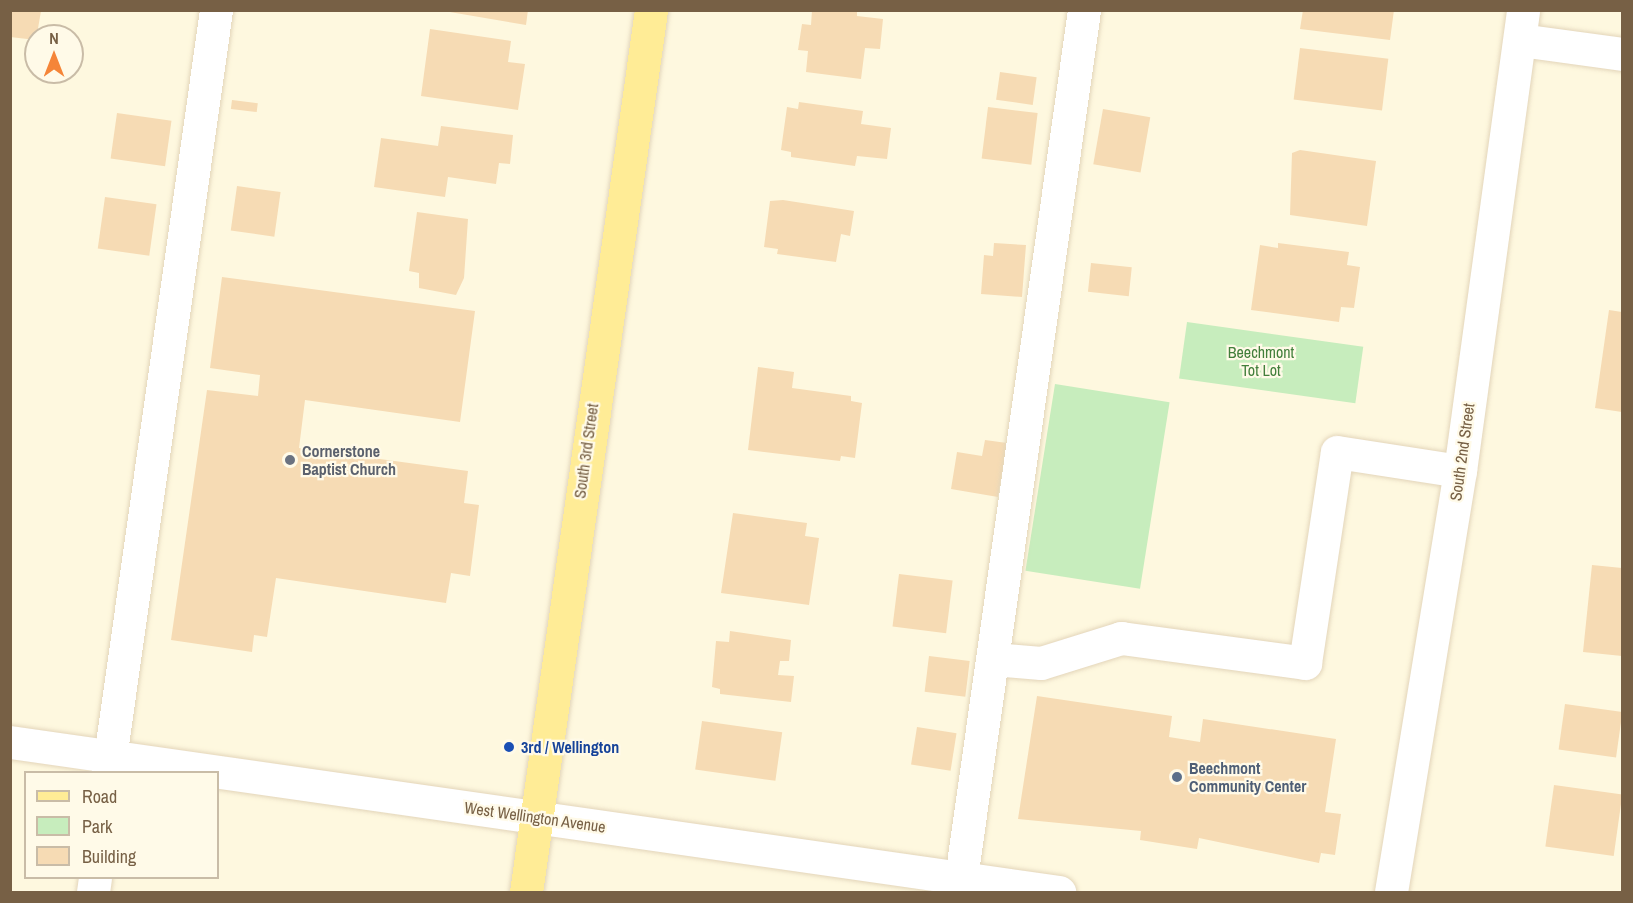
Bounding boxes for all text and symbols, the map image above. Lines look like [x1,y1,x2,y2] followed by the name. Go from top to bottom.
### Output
[24,24,84,84] north arrow
[49,27,59,49] text: N
[1228,342,1294,380] park label: Beechmont Tot Lot
[570,402,602,500] street label: South 3rd Street
[1446,402,1478,502] street label: South 2nd Street
[302,441,396,479] place label: Cornerstone Baptist Church
[283,453,297,467] marker: Cornerstone Baptist Church
[521,737,619,757] place label: 3rd / Wellington
[502,740,516,754] marker: 3rd / Wellington
[1189,758,1306,796] place label: Beechmont Community Center
[1170,770,1184,784] marker: Beechmont Community Center
[24,771,219,879] legend
[82,784,117,809] text: Road
[463,798,607,836] street label: West Wellington Avenue
[82,814,112,839] text: Park
[82,844,136,869] text: Building

